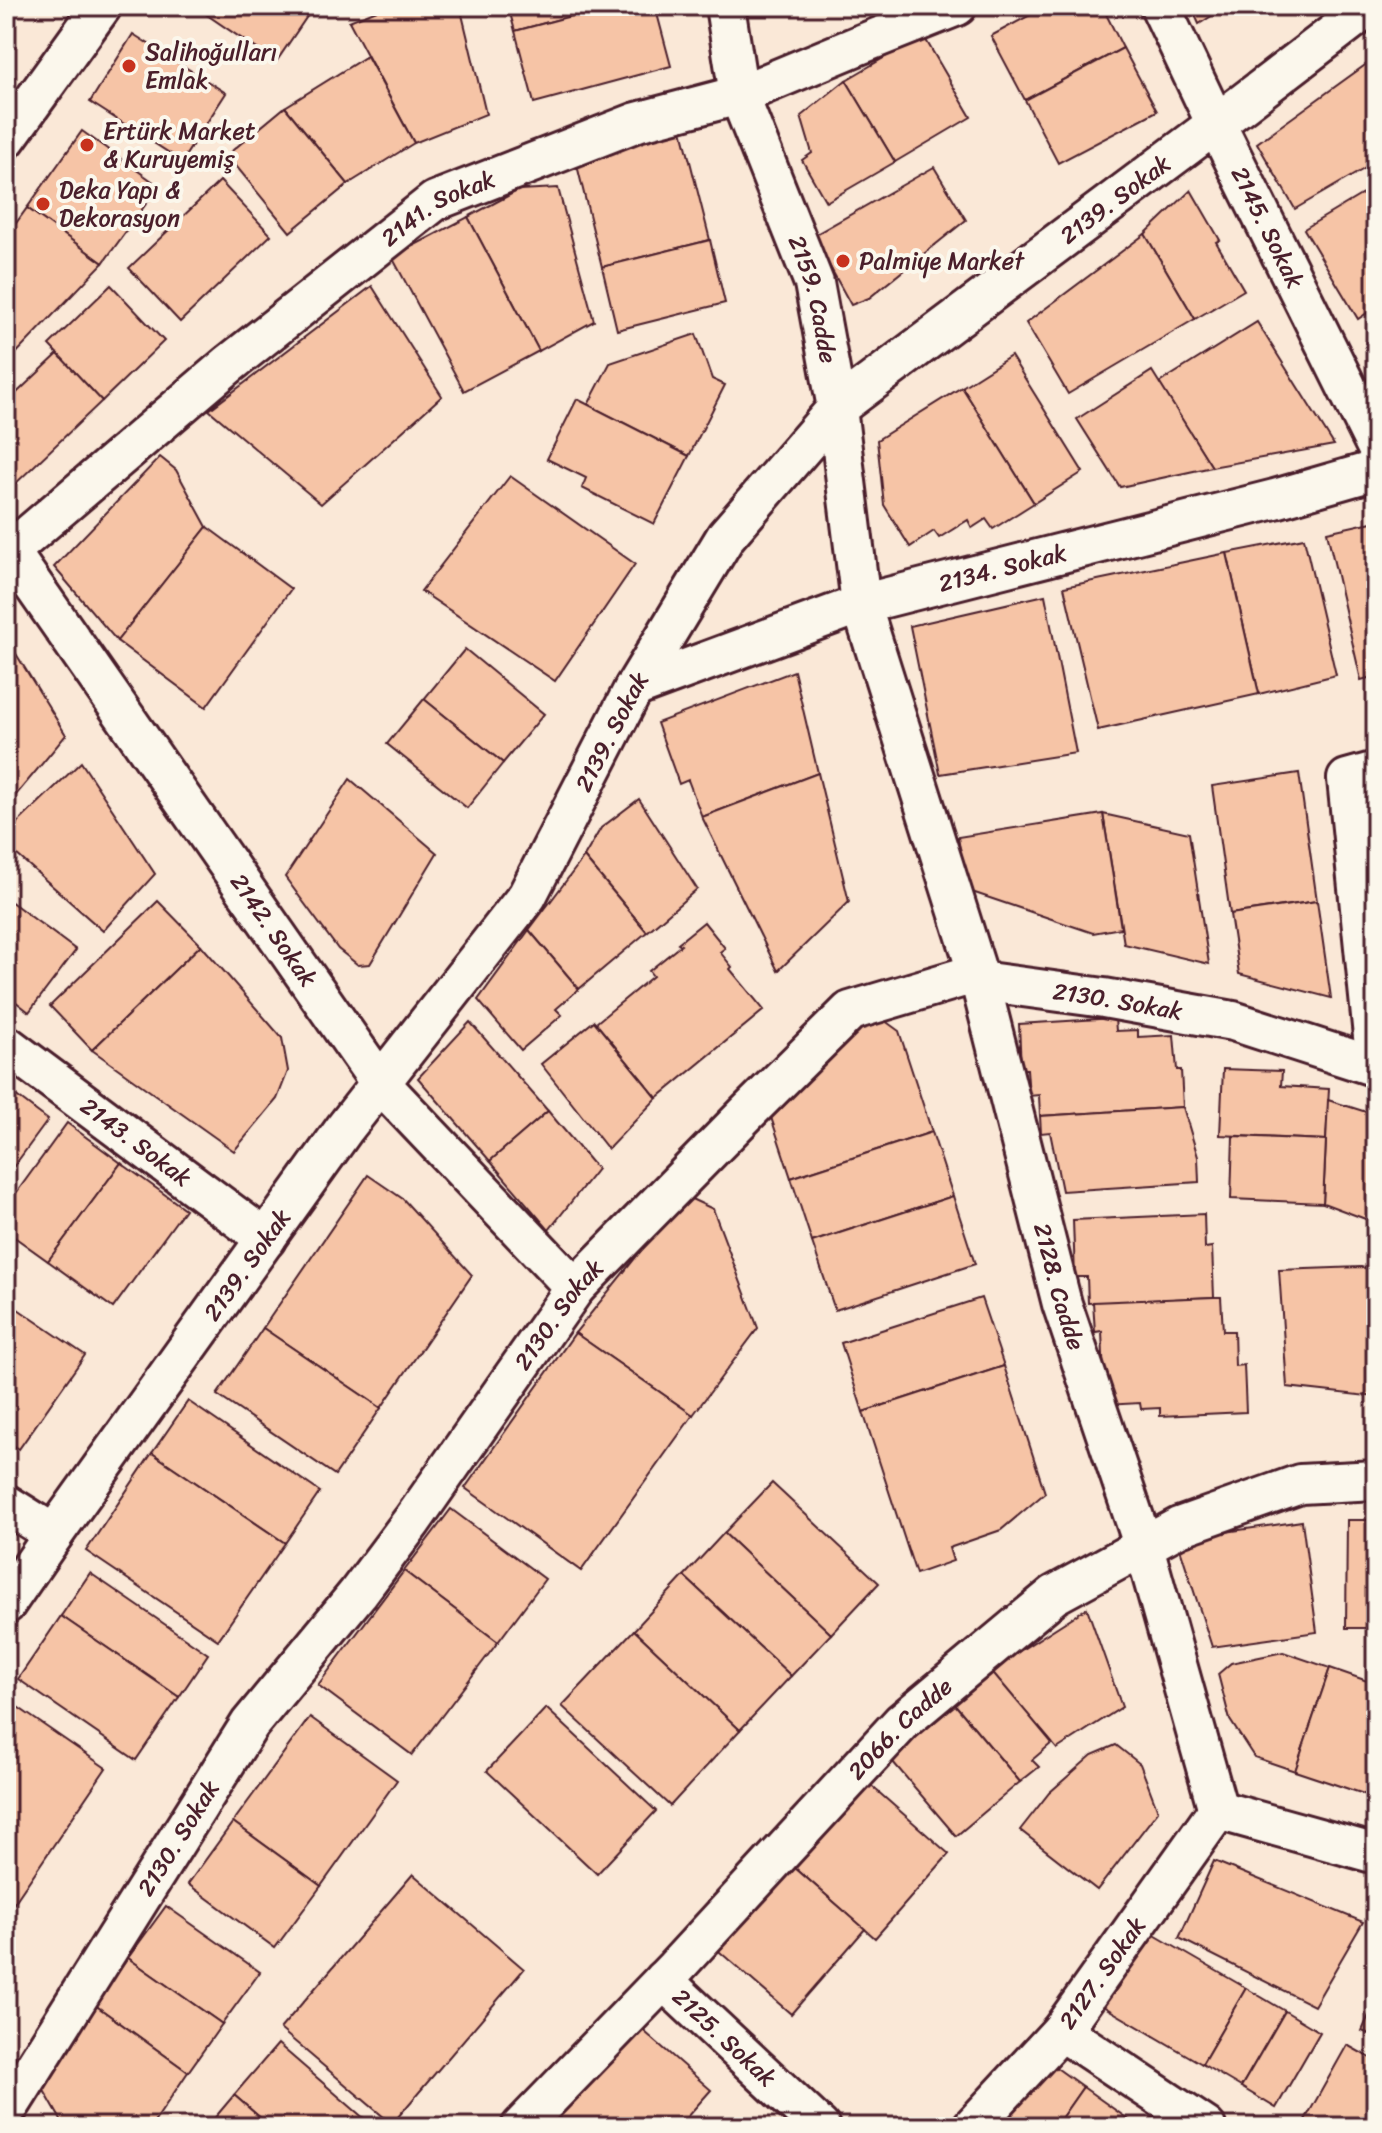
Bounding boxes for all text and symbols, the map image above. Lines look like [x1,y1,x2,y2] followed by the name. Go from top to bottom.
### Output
[145,31,277,101] place label: Salihoğulları Emlak
[120,57,138,75] marker: Salihoğulları Emlak
[103,110,255,180] place label: Ertürk Market & Kuruyemiş
[78,136,96,154] marker: Ertürk Market & Kuruyemiş
[1050,143,1180,255] street label: 2139. Sokak
[371,158,502,258] street label: 2141. Sokak
[1219,159,1316,296] street label: 2145. Sokak
[59,169,180,239] place label: Deka Yapı & Dekorasyon
[34,195,52,213] marker: Deka Yapı & Dekorasyon
[776,228,849,367] street label: 2159. Cadde
[859,240,1025,282] place label: Palmiye Market
[834,252,852,270] marker: Palmiye Market
[934,532,1071,605] street label: 2134. Sokak
[563,663,660,799] street label: 2139. Sokak
[219,864,328,996] street label: 2142. Sokak
[1050,970,1186,1033] street label: 2130. Sokak
[71,1086,201,1198] street label: 2143. Sokak
[192,1199,302,1330] street label: 2139. Sokak
[1021,1218,1097,1356] street label: 2128. Cadde
[502,1249,614,1379] street label: 2130. Sokak
[837,1667,962,1790] street label: 2066. Cadde
[126,1771,231,1905] street label: 2130. Sokak
[1047,1908,1157,2038] street label: 2127. Sokak
[662,1977,787,2098] street label: 2125. Sokak

